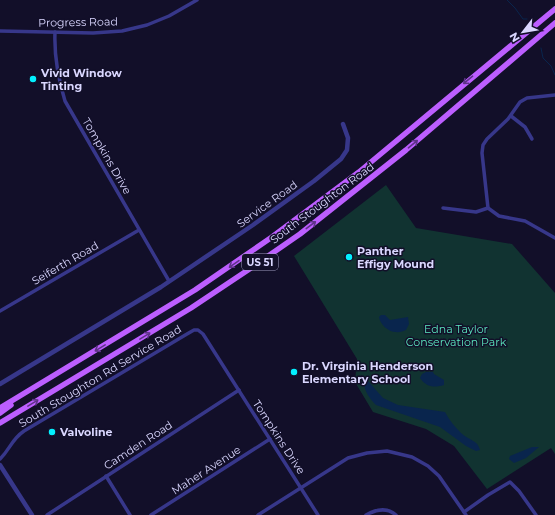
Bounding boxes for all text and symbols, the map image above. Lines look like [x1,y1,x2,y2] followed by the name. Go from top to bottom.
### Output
[503,12,543,52] north arrow
[38,14,118,30] street label: Progress Road
[506,30,523,45] text: N
[40,66,122,93] place label: Vivid Window Tinting
[28,74,38,84] marker: Vivid Window Tinting
[463,76,474,85] one-way arrow
[79,115,135,197] street label: Tompkins Drive
[408,140,418,149] one-way arrow
[267,159,377,247] street label: South Stoughton Road
[234,177,300,231] street label: Service Road
[306,221,317,229] one-way arrow
[29,238,101,288] street label: Seiferth Road
[357,244,434,271] place label: Panther Effigy Mound
[344,252,354,262] marker: Panther Effigy Mound
[242,254,278,270] road number: US 51
[228,260,239,268] one-way arrow
[16,322,184,430] street label: South Stoughton Rd Service Road
[406,322,507,349] park label: Edna Taylor Conservation Park
[139,332,150,340] one-way arrow
[94,344,106,352] one-way arrow
[302,359,433,386] place label: Dr. Virginia Henderson Elementary School
[289,367,299,377] marker: Dr. Virginia Henderson Elementary School
[250,397,308,477] street label: Tompkins Drive
[27,398,39,406] one-way arrow
[101,418,175,472] street label: Camden Road
[59,425,113,439] place label: Valvoline
[47,427,57,437] marker: Valvoline
[169,442,244,498] street label: Maher Avenue

